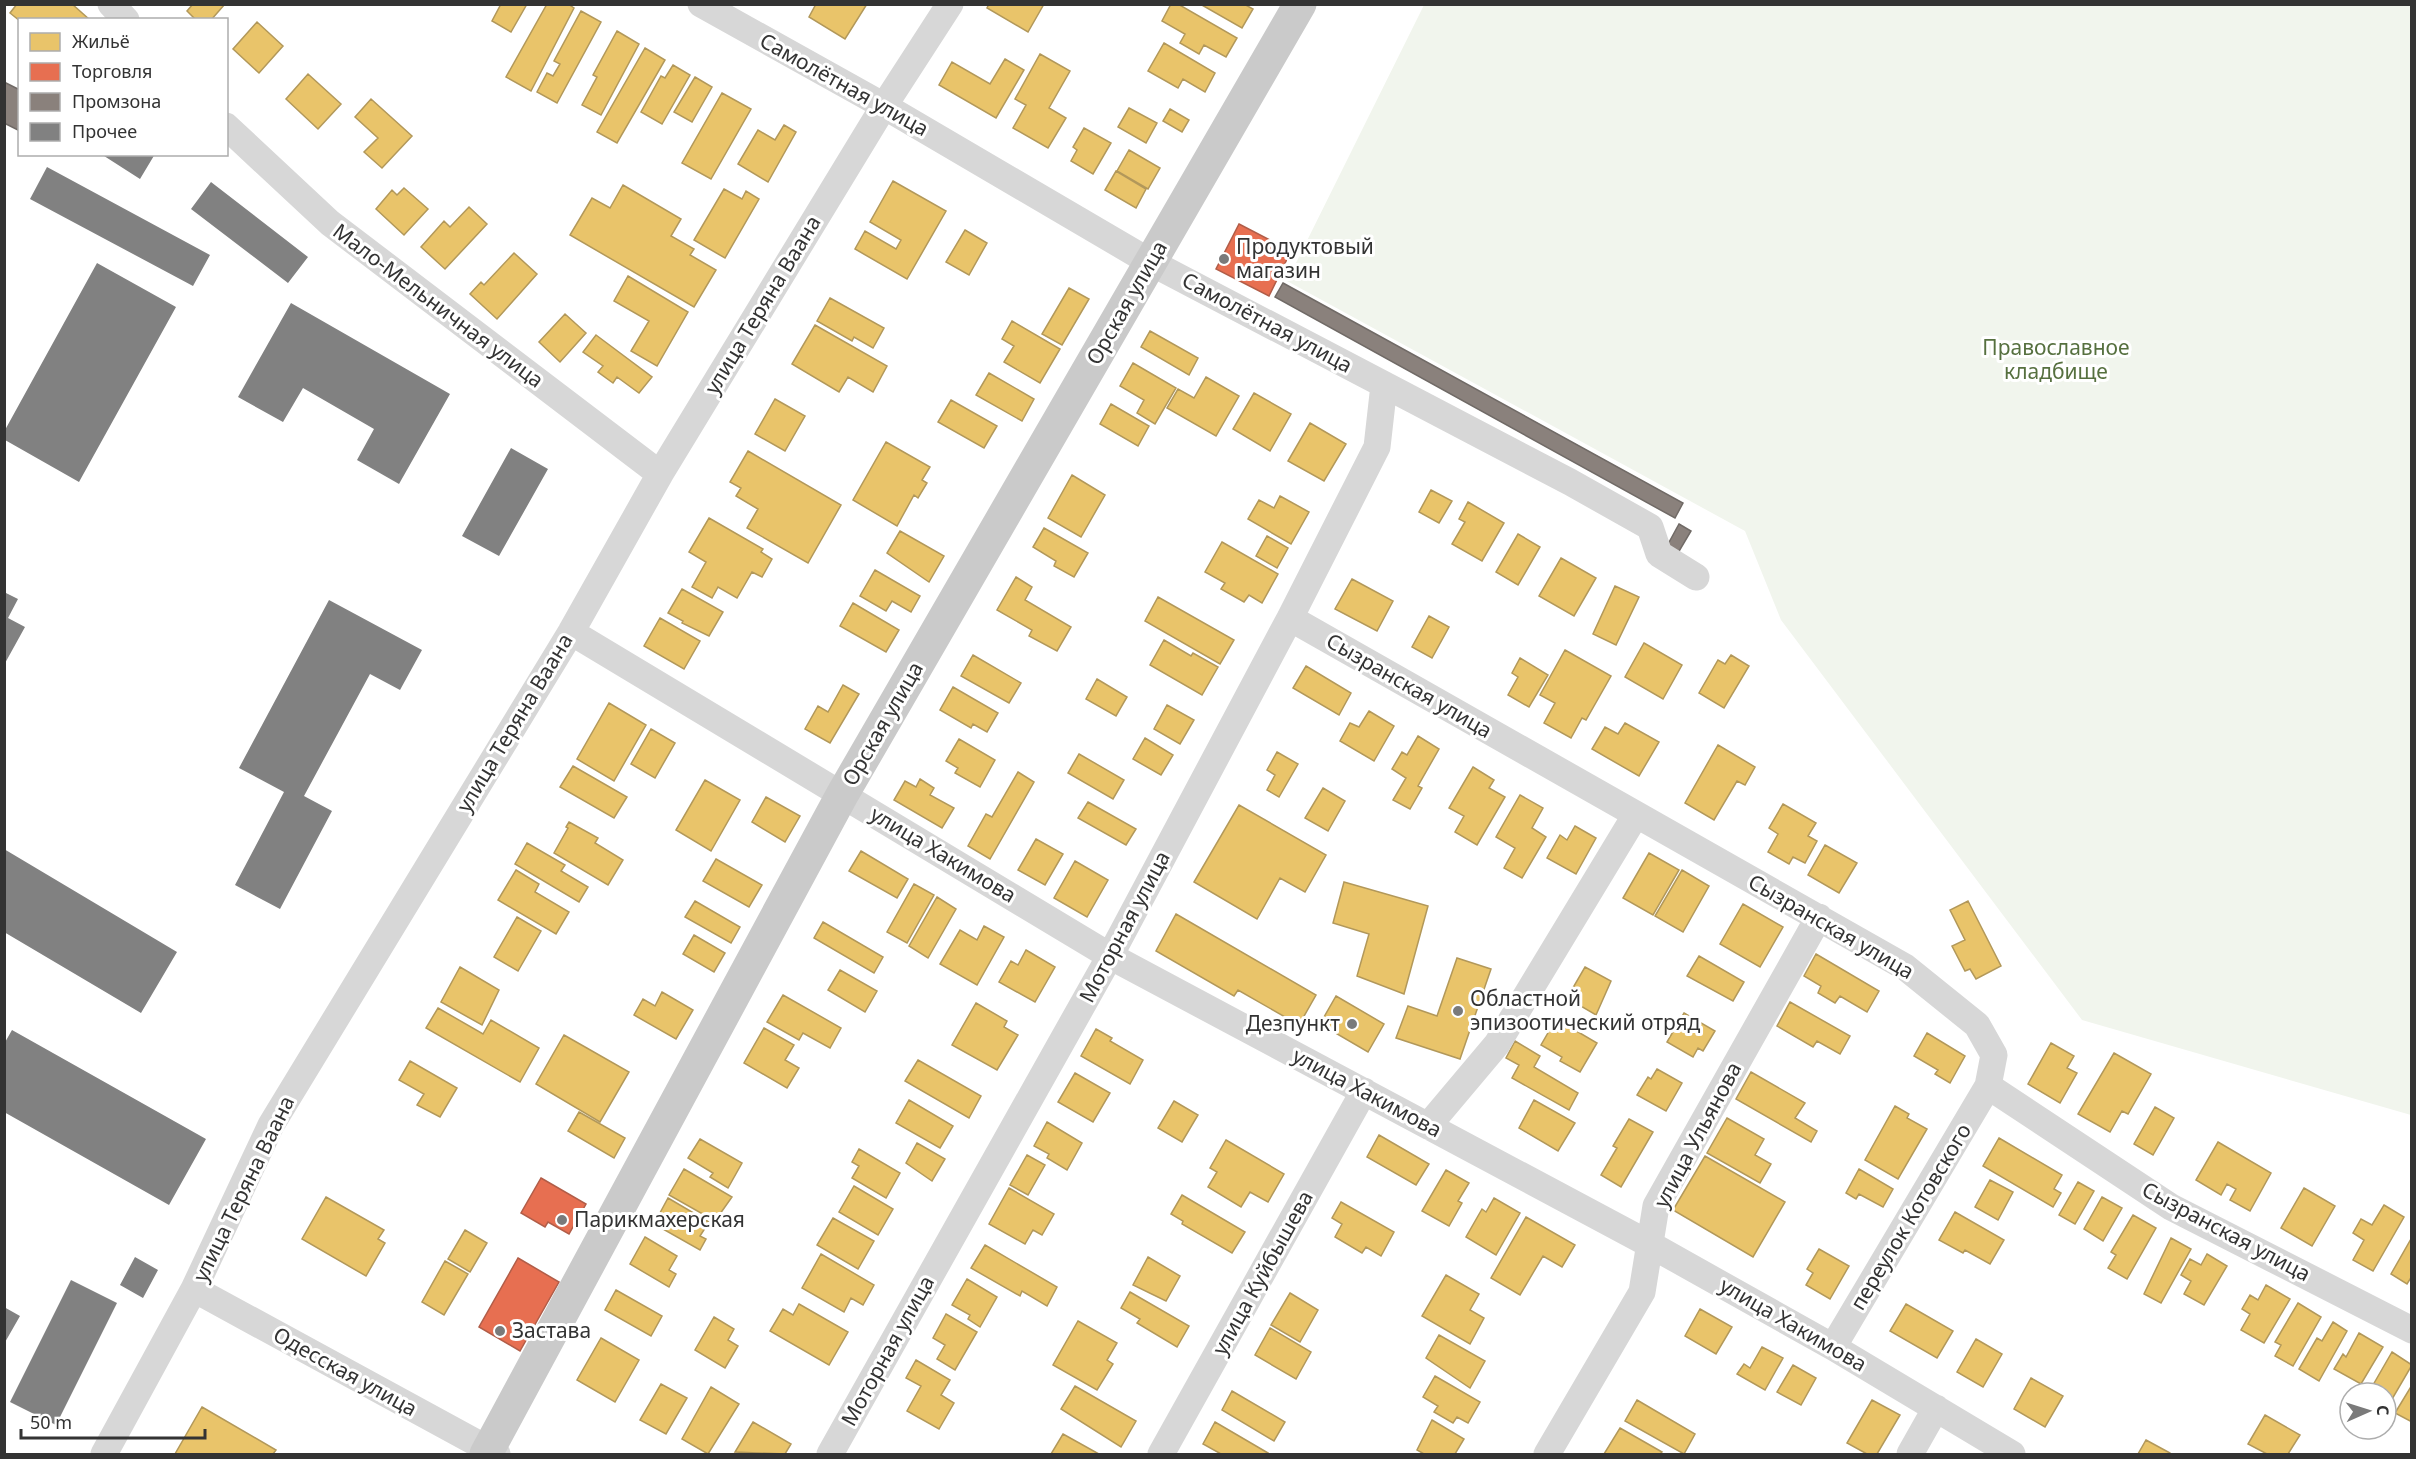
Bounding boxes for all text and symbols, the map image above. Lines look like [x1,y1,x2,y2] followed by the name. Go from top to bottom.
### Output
[18,18,228,156] legend
[755,26,934,142] street label: Самолётная улица
[72,29,130,53] text: Жильё
[72,59,152,83] text: Торговля
[72,89,161,113] text: Промзона
[72,119,137,143] text: Прочее
[698,210,827,399] street label: улица Теряна Ваана
[328,217,550,394] street label: Мало-Мельничная улица
[1236,232,1374,284] place label: Продуктовый магазин
[1079,235,1173,370] street label: Орская улица
[1217,252,1231,266] marker: Продуктовый магазин
[1178,265,1357,379] street label: Самолётная улица
[1982,333,2130,385] park label: Православное кладбище
[1322,626,1497,744] street label: Сызранская улица
[450,628,579,817] street label: улица Теряна Ваана
[835,656,929,791] street label: Орская улица
[866,800,1021,909] street label: улица Хакимова
[1072,846,1176,1007] street label: Моторная улица
[1744,867,1919,985] street label: Сызранская улица
[1470,984,1701,1036] place label: Областной эпизоотический отряд
[1451,1004,1465,1018] marker: Областной эпизоотический отряд
[1246,1009,1340,1037] place label: Дезпункт
[1345,1017,1359,1031] marker: Дезпункт
[1288,1041,1447,1143] street label: улица Хакимова
[1647,1057,1747,1212] street label: улица Ульянова
[186,1091,300,1286] street label: улица Теряна Ваана
[1843,1118,1977,1315] street label: переулок Котовского
[2137,1175,2316,1287] street label: Сызранская улица
[1205,1185,1319,1360] street label: улица Куйбышева
[574,1205,745,1233] place label: Парикмахерская
[555,1213,569,1227] marker: Парикмахерская
[834,1270,940,1431] street label: Моторная улица
[1715,1271,1872,1378] street label: улица Хакимова
[512,1316,591,1344] place label: Застава
[269,1320,422,1422] street label: Одесская улица
[493,1324,507,1338] marker: Застава
[2338,1381,2398,1441] north arrow
[21,1402,206,1440] scale bar
[2372,1404,2394,1416] text: С
[30,1410,72,1434] text: 50 m

